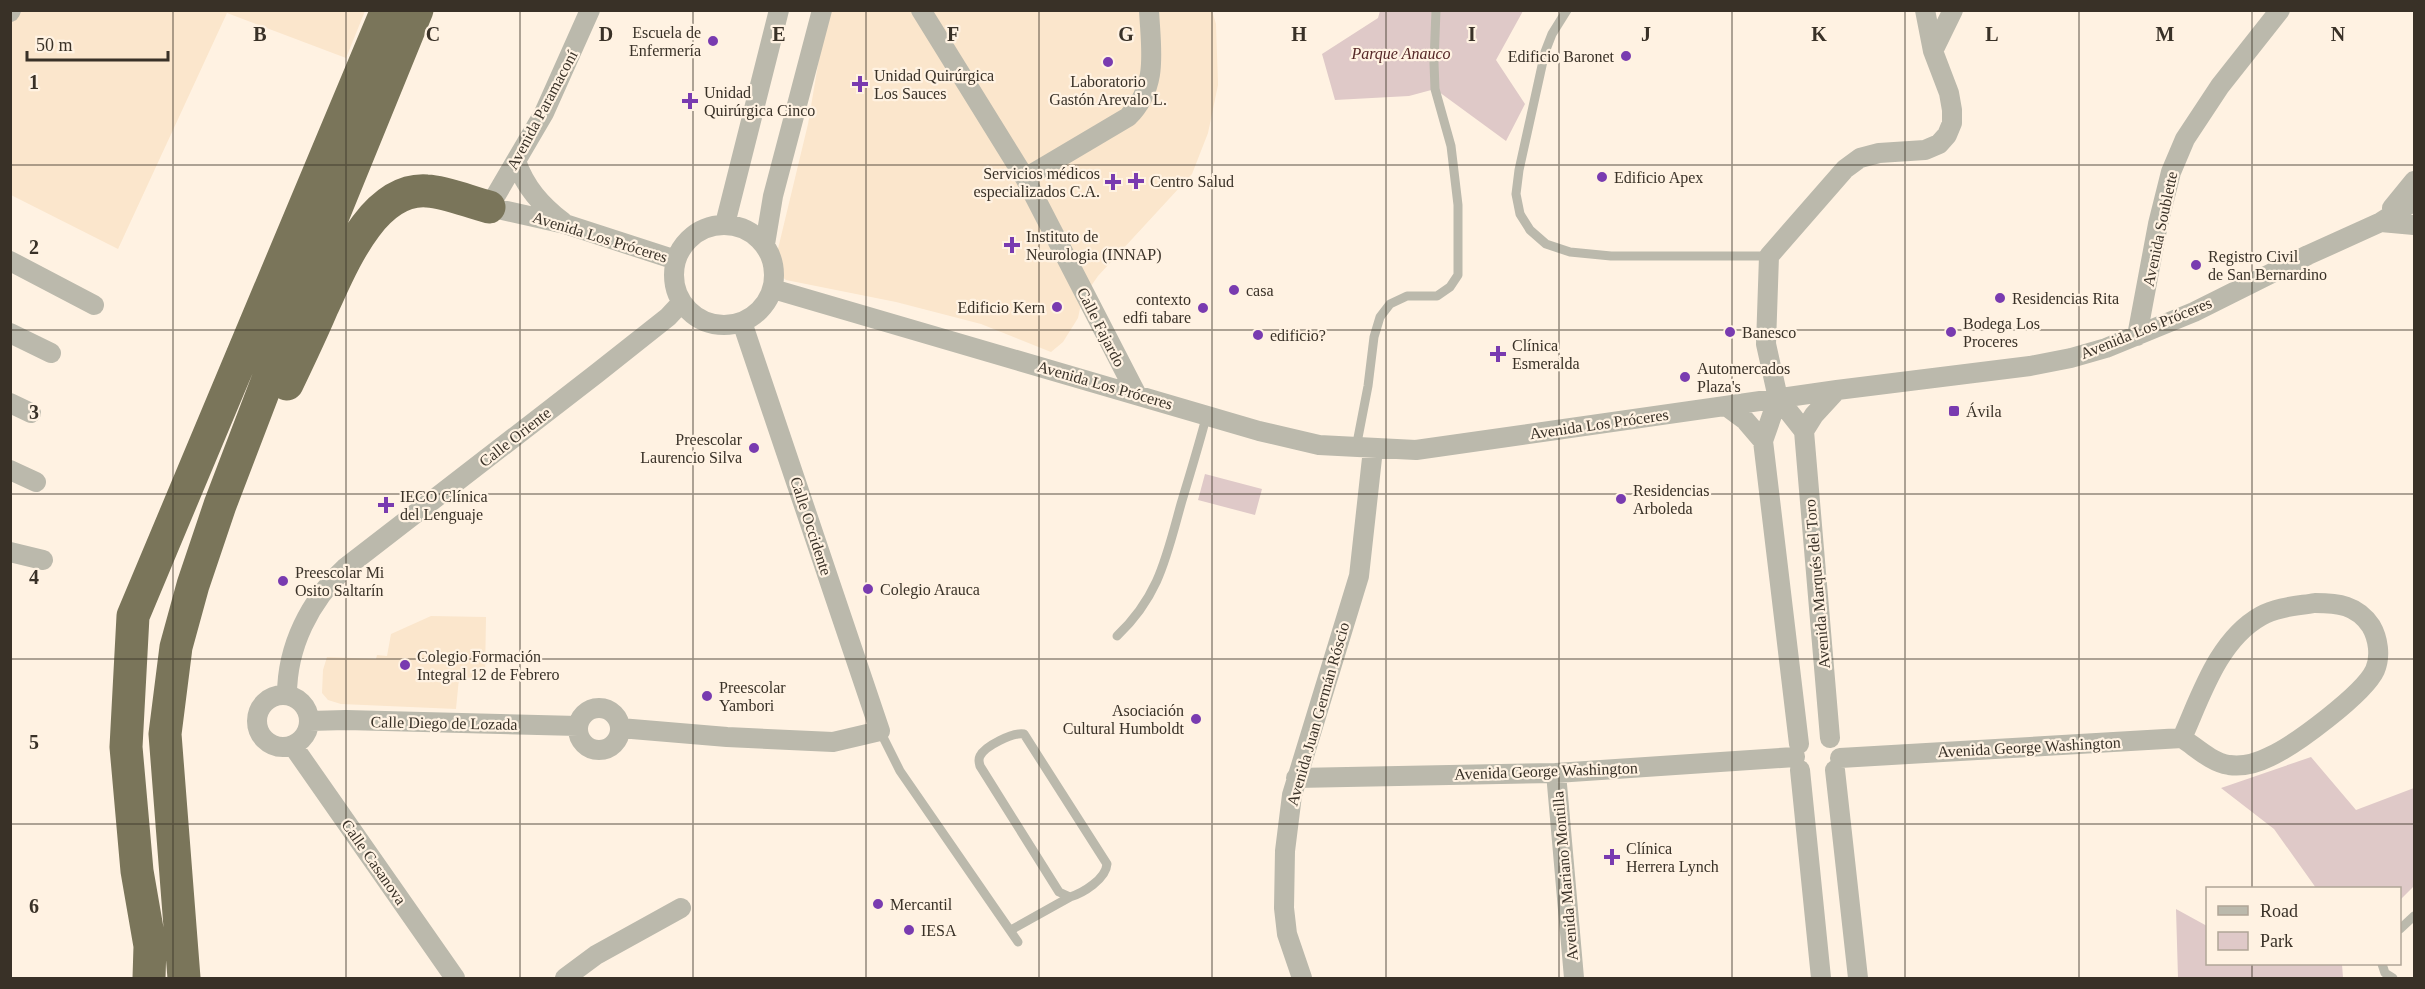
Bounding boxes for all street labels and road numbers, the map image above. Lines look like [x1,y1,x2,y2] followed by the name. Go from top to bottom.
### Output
[503,47,581,173] street label: Avenida Paramaconí
[2139,170,2181,288] street label: Avenida Soublette
[531,208,669,266] street label: Avenida Los Próceres
[1073,285,1128,370] street label: Calle Fajardo
[2078,294,2214,362] street label: Avenida Los Próceres
[1035,358,1175,412] street label: Avenida Los Próceres
[476,404,554,470] street label: Calle Oriente
[1528,406,1670,442] street label: Avenida Los Próceres
[787,475,835,577] street label: Calle Occidente
[1801,498,1834,670] street label: Avenida Marqués del Toro
[1284,620,1352,808] street label: Avenida Juan Germán Róscio
[370,713,518,734] street label: Calle Diego de Lozada
[1937,734,2121,761] street label: Avenida George Washington
[1454,759,1638,784] street label: Avenida George Washington
[1549,790,1581,962] street label: Avenida Mariano Montilla
[338,816,410,908] street label: Calle Casanova

